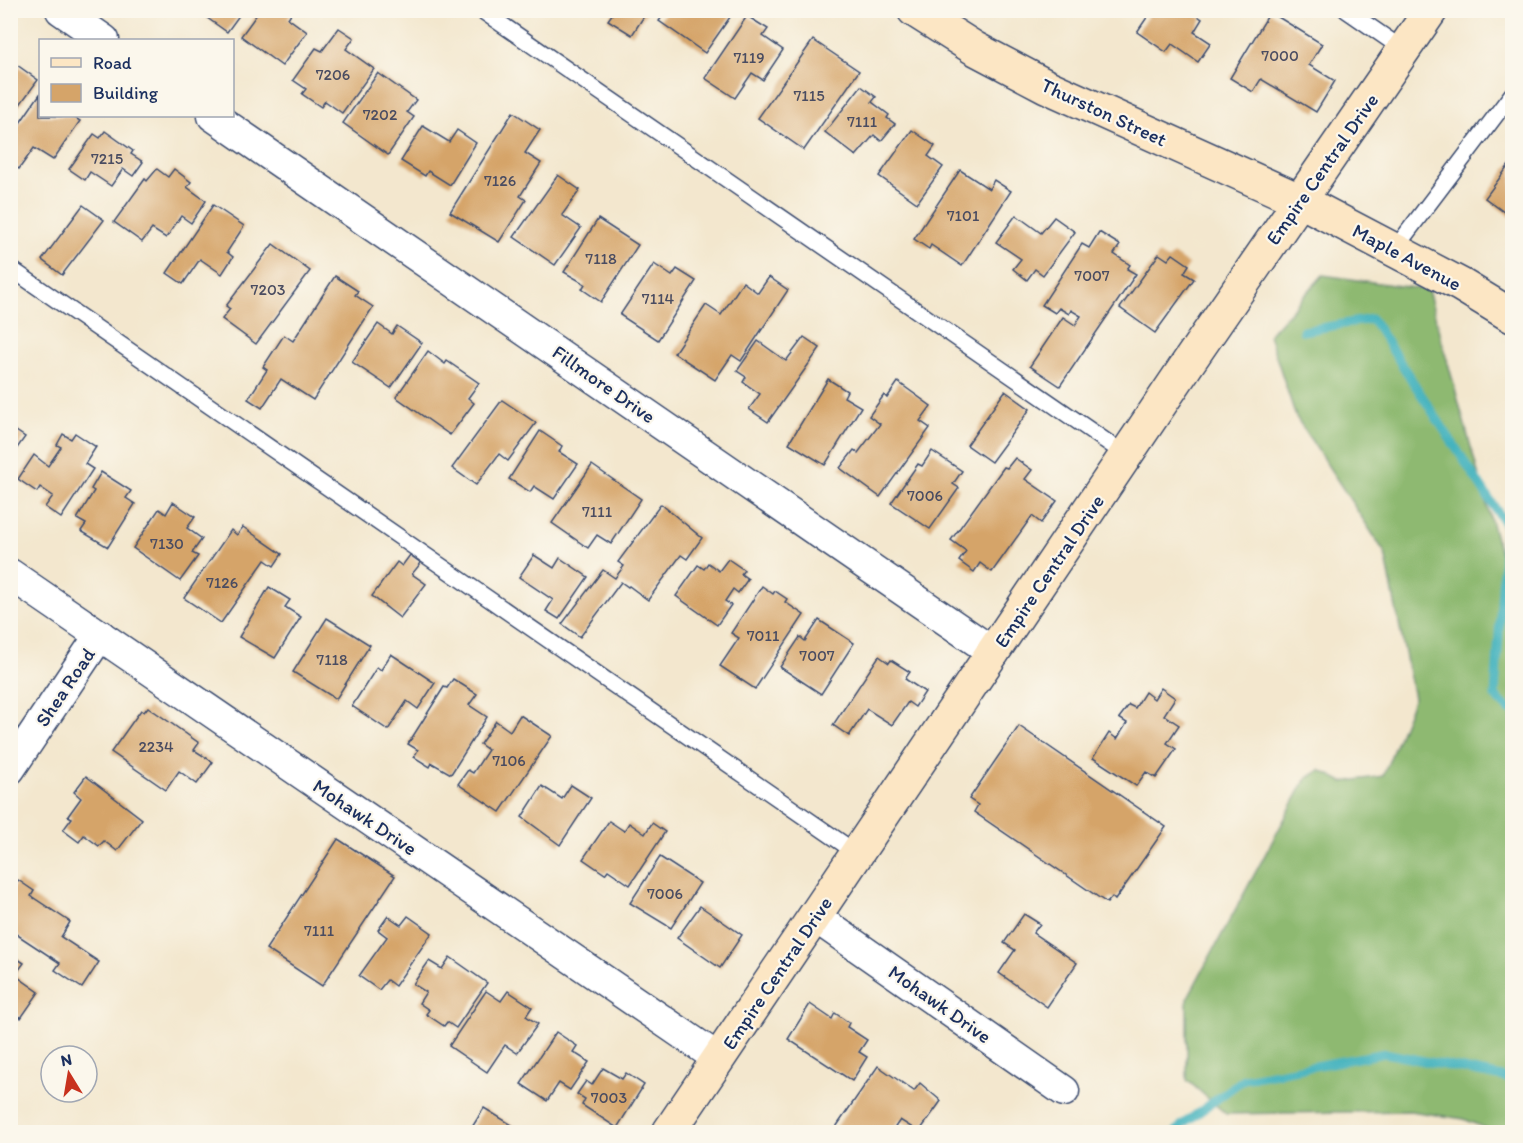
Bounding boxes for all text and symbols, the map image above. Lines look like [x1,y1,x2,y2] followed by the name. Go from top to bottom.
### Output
[39,39,234,117] legend
[1261,46,1299,65] house number: 7000
[733,48,765,67] house number: 7119
[93,52,132,74] text: Road
[316,65,350,84] house number: 7206
[1037,72,1171,152] street label: Thurston Street
[93,82,159,104] text: Building
[793,86,825,105] house number: 7115
[1261,89,1383,249] street label: Empire Central Drive
[363,105,398,124] house number: 7202
[847,112,878,131] house number: 7111
[91,149,123,168] house number: 7215
[484,171,516,190] house number: 7126
[947,206,980,225] house number: 7101
[1348,218,1466,296] street label: Maple Avenue
[585,249,617,268] house number: 7118
[1074,266,1110,285] house number: 7007
[251,280,286,299] house number: 7203
[642,289,675,308] house number: 7114
[548,340,660,428] street label: Fillmore Drive
[907,486,943,505] house number: 7006
[989,490,1109,652] street label: Empire Central Drive
[582,502,613,521] house number: 7111
[150,534,184,553] house number: 7130
[206,573,238,592] house number: 7126
[747,626,780,645] house number: 7011
[30,643,100,731] street label: Shea Road
[799,646,835,665] house number: 7007
[316,650,348,669] house number: 7118
[138,737,174,756] house number: 2234
[492,751,526,770] house number: 7106
[309,773,421,861] street label: Mohawk Drive
[647,884,683,903] house number: 7006
[717,892,837,1054] street label: Empire Central Drive
[304,921,335,940] house number: 7111
[884,960,996,1048] street label: Mohawk Drive
[39,1044,99,1104] north arrow
[59,1049,73,1070] text: N
[591,1088,627,1107] house number: 7003

